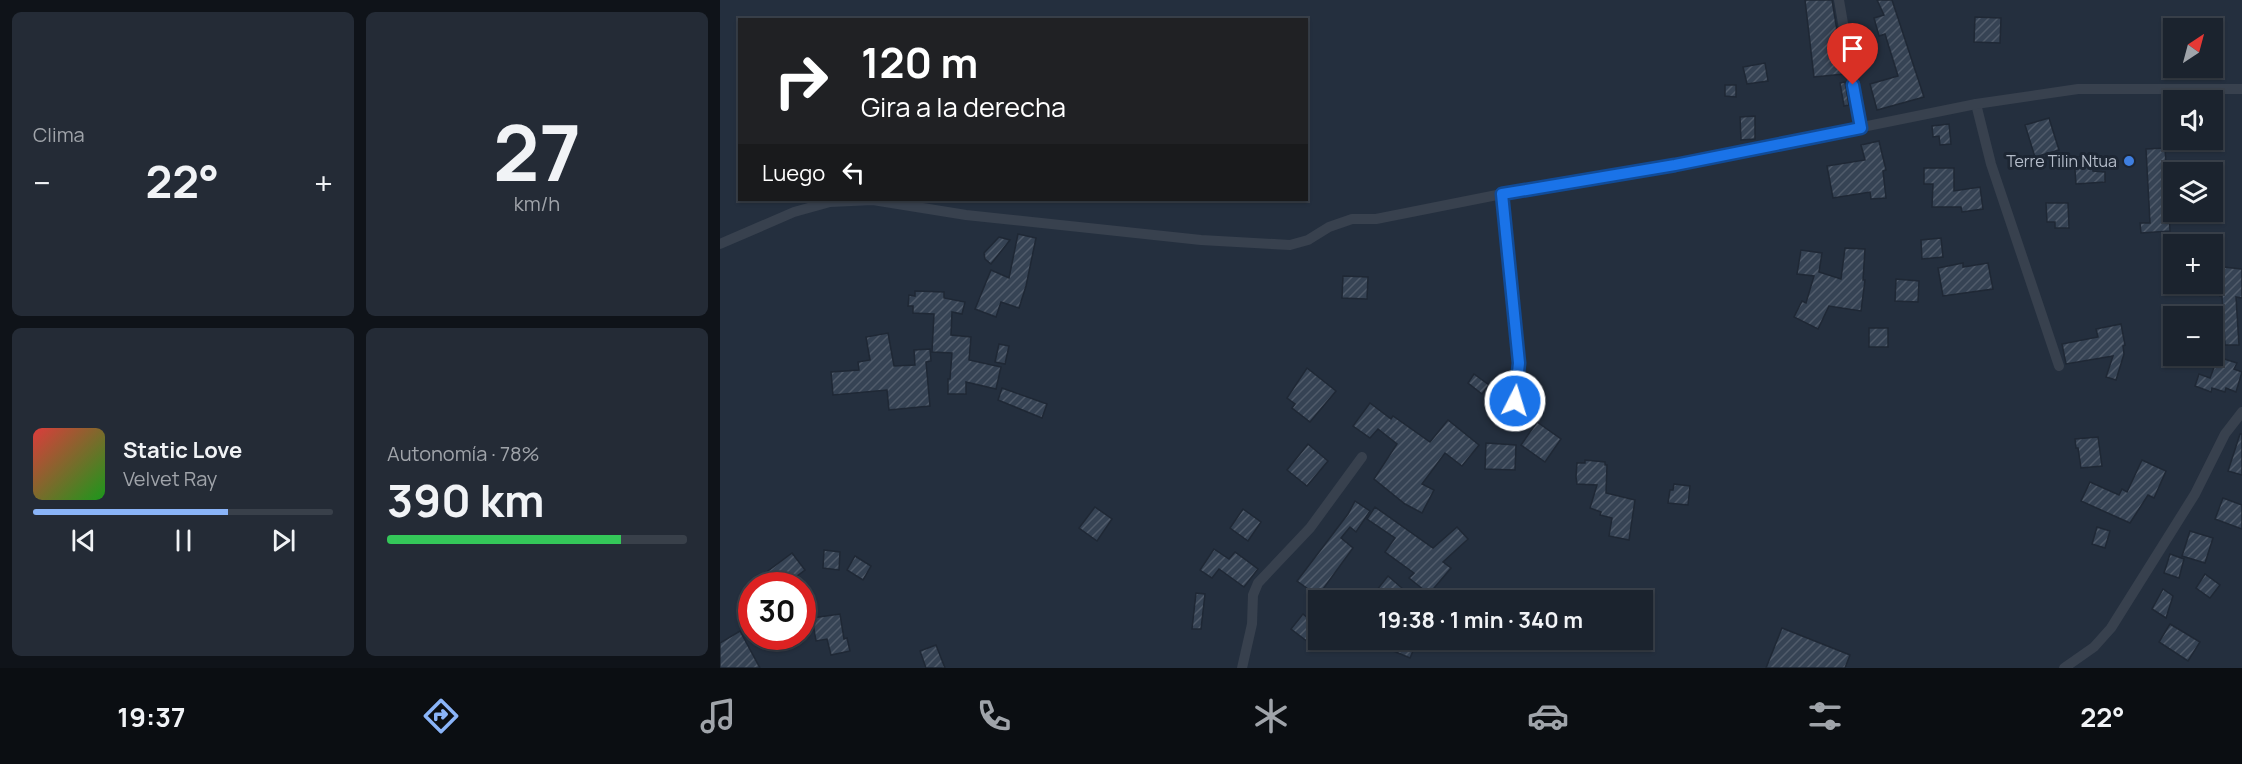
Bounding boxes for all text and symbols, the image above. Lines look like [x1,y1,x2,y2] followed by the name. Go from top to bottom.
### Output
[2163,18,2223,78] north arrow
[2163,18,2223,366] map controls
[1827,23,1878,85] pin
[1836,32,1869,65] icon: arrive
[861,33,978,91] text: 120 m
[762,42,840,120] icon: right
[861,88,1066,125] text: Gira a la derecha
[2163,90,2223,150] button: sound
[493,98,581,204] text: 27
[33,121,85,148] text: Clima
[145,150,219,212] text: 22°
[2006,150,2117,172] place label: Terre Tilin Ntua
[2122,154,2136,168] marker: Terre Tilin Ntua
[837,156,870,189] icon: left
[762,158,825,188] text: Luego
[33,160,51,205] text: −
[314,160,333,205] text: +
[2163,162,2223,222] button: layers
[514,190,560,217] text: km/h
[2163,234,2223,294] button: +
[2163,306,2223,366] button: −
[1483,369,1547,433] position arrow
[123,435,242,465] text: Static Love
[387,440,540,467] text: Autonomía · 78%
[123,465,217,492] text: Velvet Ray
[387,469,544,531] text: 390 km
[67,524,100,557] icon: previous
[167,524,200,557] icon: pause
[267,524,300,557] icon: next
[738,572,816,650] speed limit sign: 30
[1378,605,1583,635] text: 19:38 · 1 min · 340 m
[420,695,462,737] icon: directions
[697,695,739,737] icon: music
[973,695,1015,737] icon: phone
[1250,695,1292,737] icon: climate
[1527,695,1569,737] icon: car
[1804,695,1846,737] icon: filters
[117,698,185,735] text: 19:37
[2080,698,2125,735] text: 22°

